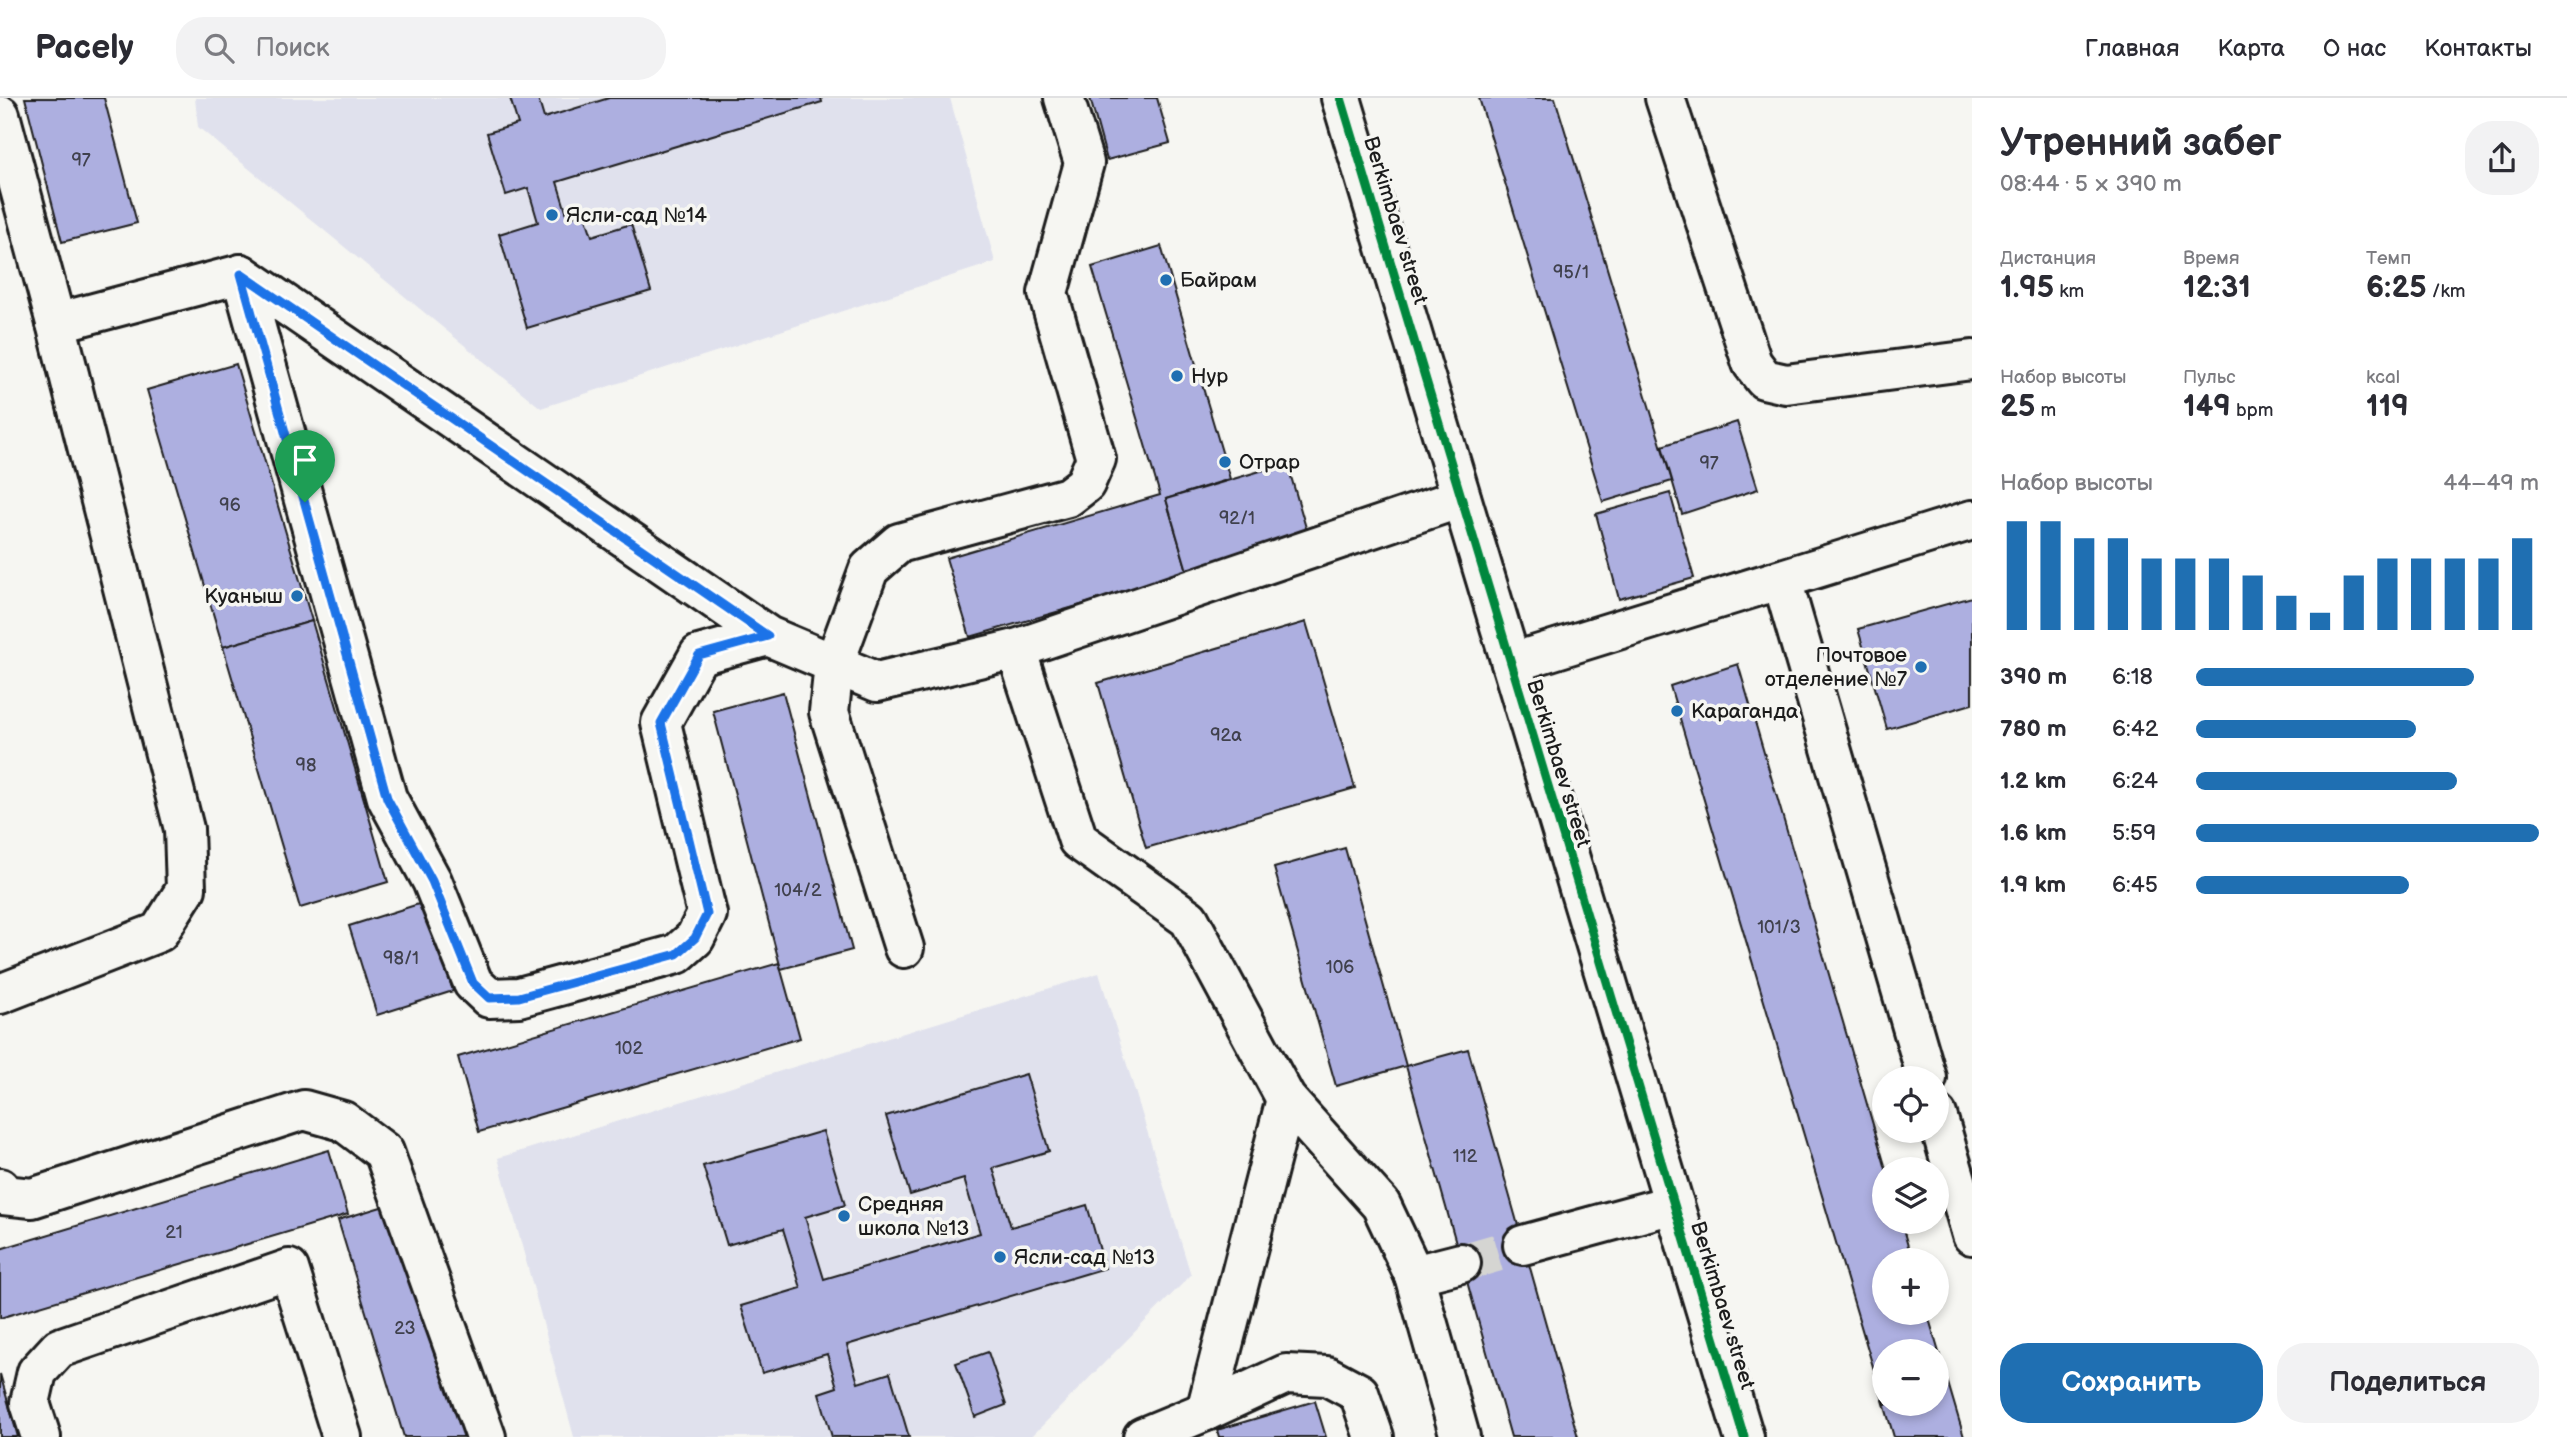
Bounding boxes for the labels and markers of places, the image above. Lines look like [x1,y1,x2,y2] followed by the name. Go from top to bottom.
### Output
[566,203,707,228] place label: Ясли-сад №14
[544,207,560,223] marker: Ясли-сад №14
[1180,268,1257,293] place label: Байрам
[1158,272,1174,288] marker: Байрам
[1191,364,1228,389] place label: Нур
[1169,368,1185,384] marker: Нур
[275,430,335,502] pin
[1239,450,1300,475] place label: Отрар
[1217,454,1233,470] marker: Отрар
[204,584,283,609] place label: Куаныш
[289,588,305,604] marker: Куаныш
[1765,643,1908,692] place label: Почтовое отделение №7
[1913,659,1929,675] marker: Почтовое отделение №7
[1691,699,1799,724] place label: Караганда
[1669,703,1685,719] marker: Караганда
[858,1192,969,1241] place label: Средняя школа №13
[836,1208,852,1224] marker: Средняя школа №13
[1014,1245,1155,1270] place label: Ясли-сад №13
[992,1249,1008,1265] marker: Ясли-сад №13

